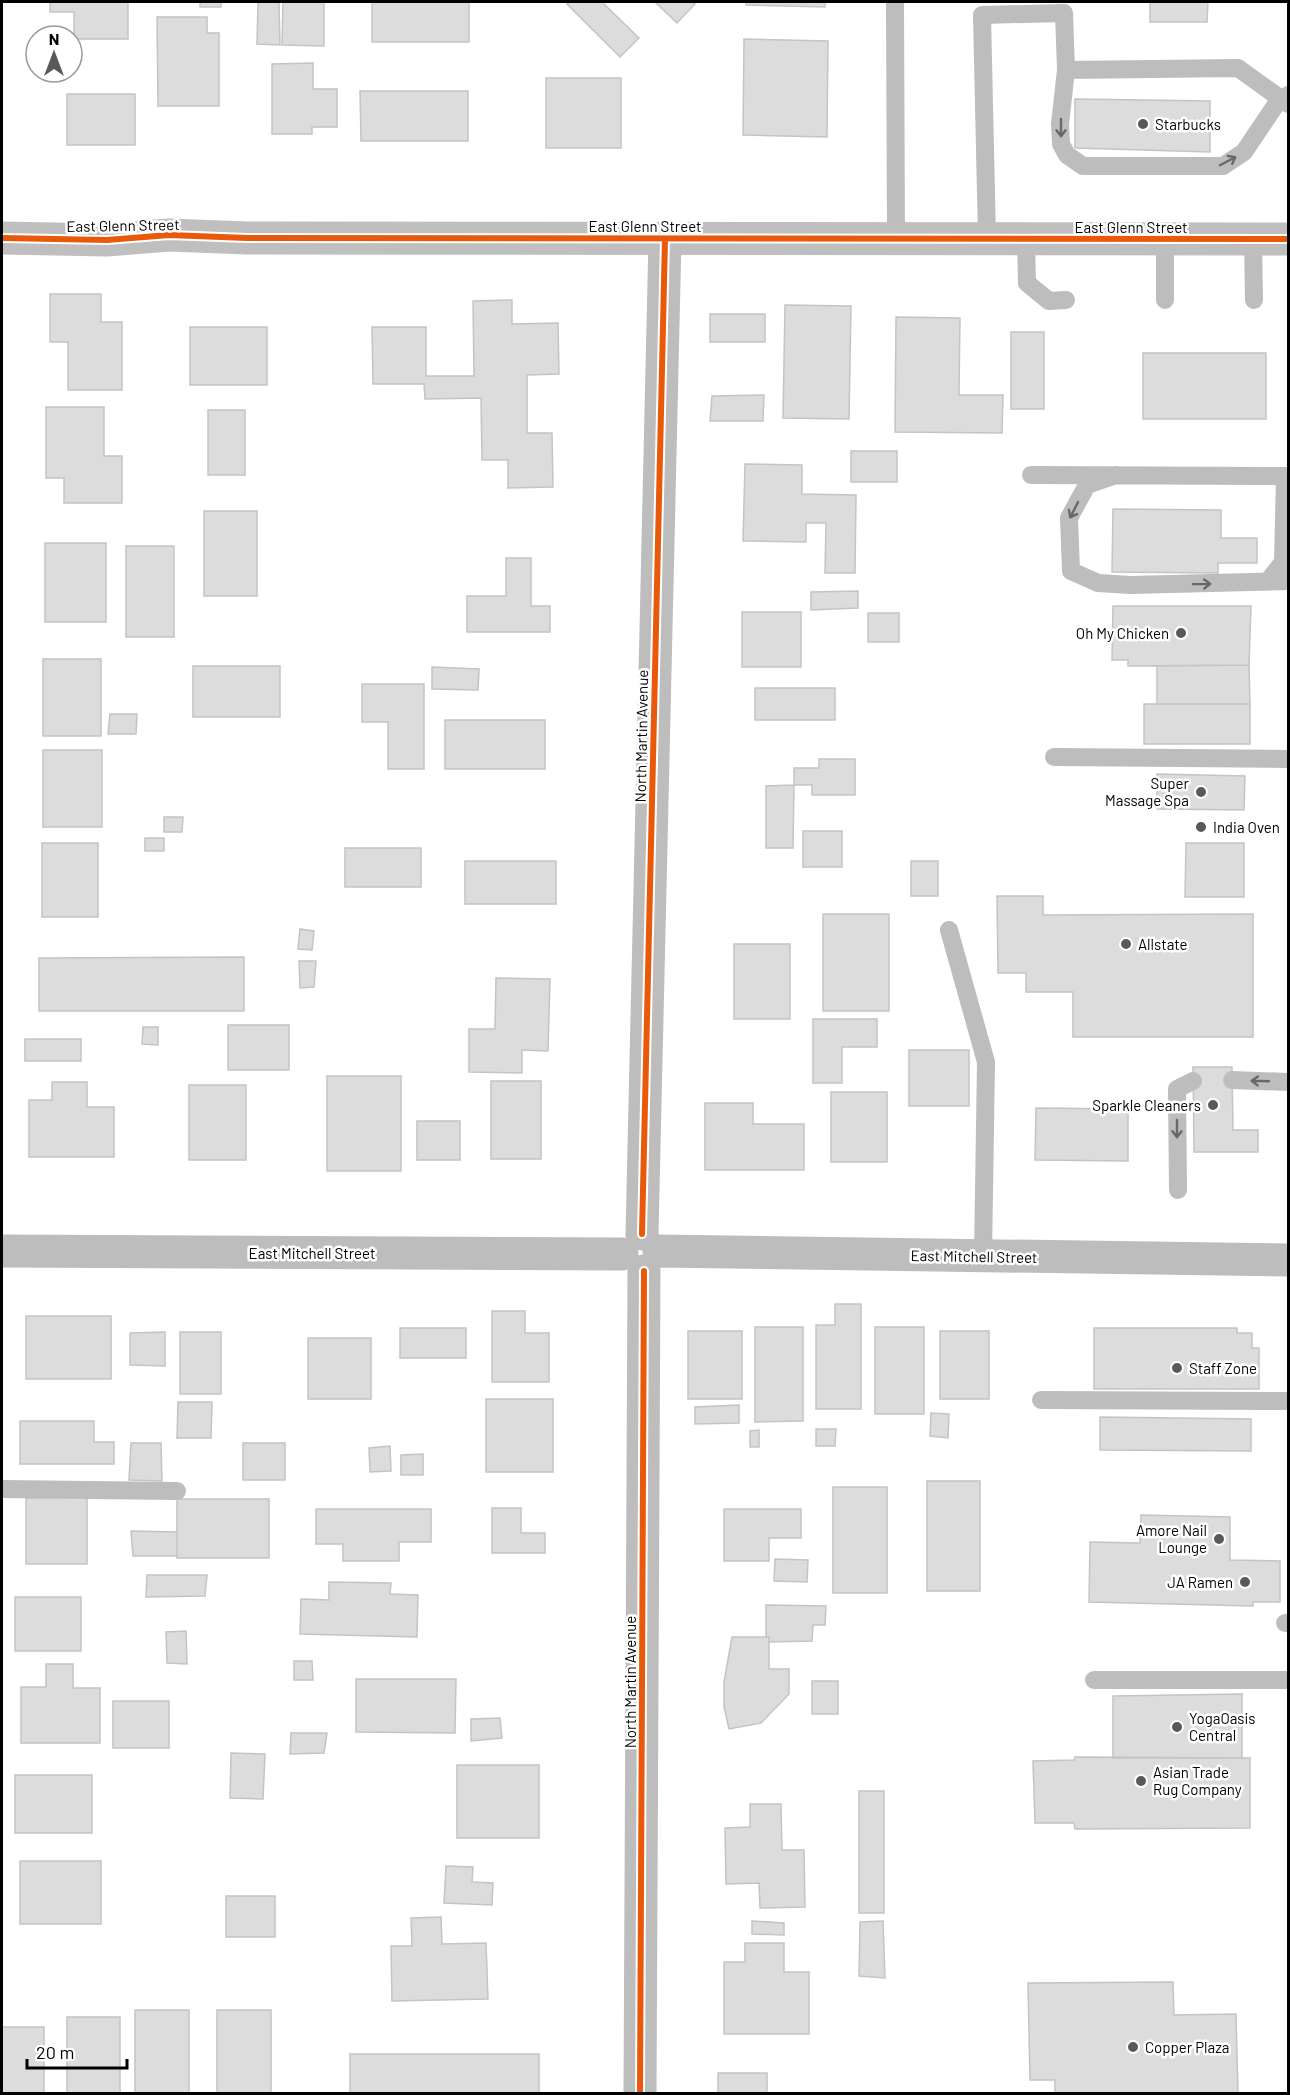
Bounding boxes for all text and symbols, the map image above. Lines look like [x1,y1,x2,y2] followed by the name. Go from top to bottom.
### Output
[24,24,84,84] north arrow
[49,29,59,48] text: N
[1155,115,1221,133] place label: Starbucks
[1055,117,1067,137] one-way arrow
[1136,117,1150,131] marker: Starbucks
[1219,155,1237,166] one-way arrow
[66,215,180,235] street label: East Glenn Street
[588,217,702,235] street label: East Glenn Street
[1074,218,1188,236] street label: East Glenn Street
[1067,501,1079,519] one-way arrow
[1191,579,1211,590] one-way arrow
[1076,624,1169,642] place label: Oh My Chicken
[1174,626,1188,640] marker: Oh My Chicken
[631,670,651,802] street label: North Martin Avenue
[1105,774,1190,809] place label: Super Massage Spa
[1194,785,1208,799] marker: Super Massage Spa
[1213,818,1280,836] place label: India Oven
[1194,820,1208,834] marker: India Oven
[1138,935,1188,953] place label: Allstate
[1119,937,1133,951] marker: Allstate
[1251,1075,1271,1087] one-way arrow
[1092,1096,1201,1114] place label: Sparkle Cleaners
[1206,1098,1220,1112] marker: Sparkle Cleaners
[1171,1119,1183,1139] one-way arrow
[249,1244,375,1262] street label: East Mitchell Street
[910,1246,1038,1266] street label: East Mitchell Street
[1189,1359,1257,1377] place label: Staff Zone
[1170,1361,1184,1375] marker: Staff Zone
[1136,1521,1207,1556] place label: Amore Nail Lounge
[1212,1532,1226,1546] marker: Amore Nail Lounge
[1167,1573,1233,1591] place label: JA Ramen
[1238,1575,1252,1589] marker: JA Ramen
[621,1616,639,1748] street label: North Martin Avenue
[1189,1709,1256,1744] place label: YogaOasis Central
[1170,1720,1184,1734] marker: YogaOasis Central
[1153,1763,1242,1798] place label: Asian Trade Rug Company
[1134,1774,1148,1788] marker: Asian Trade Rug Company
[27,2032,128,2070] scale bar
[1145,2038,1230,2056] place label: Copper Plaza
[1126,2040,1140,2054] marker: Copper Plaza
[36,2041,74,2063] text: 20 m

